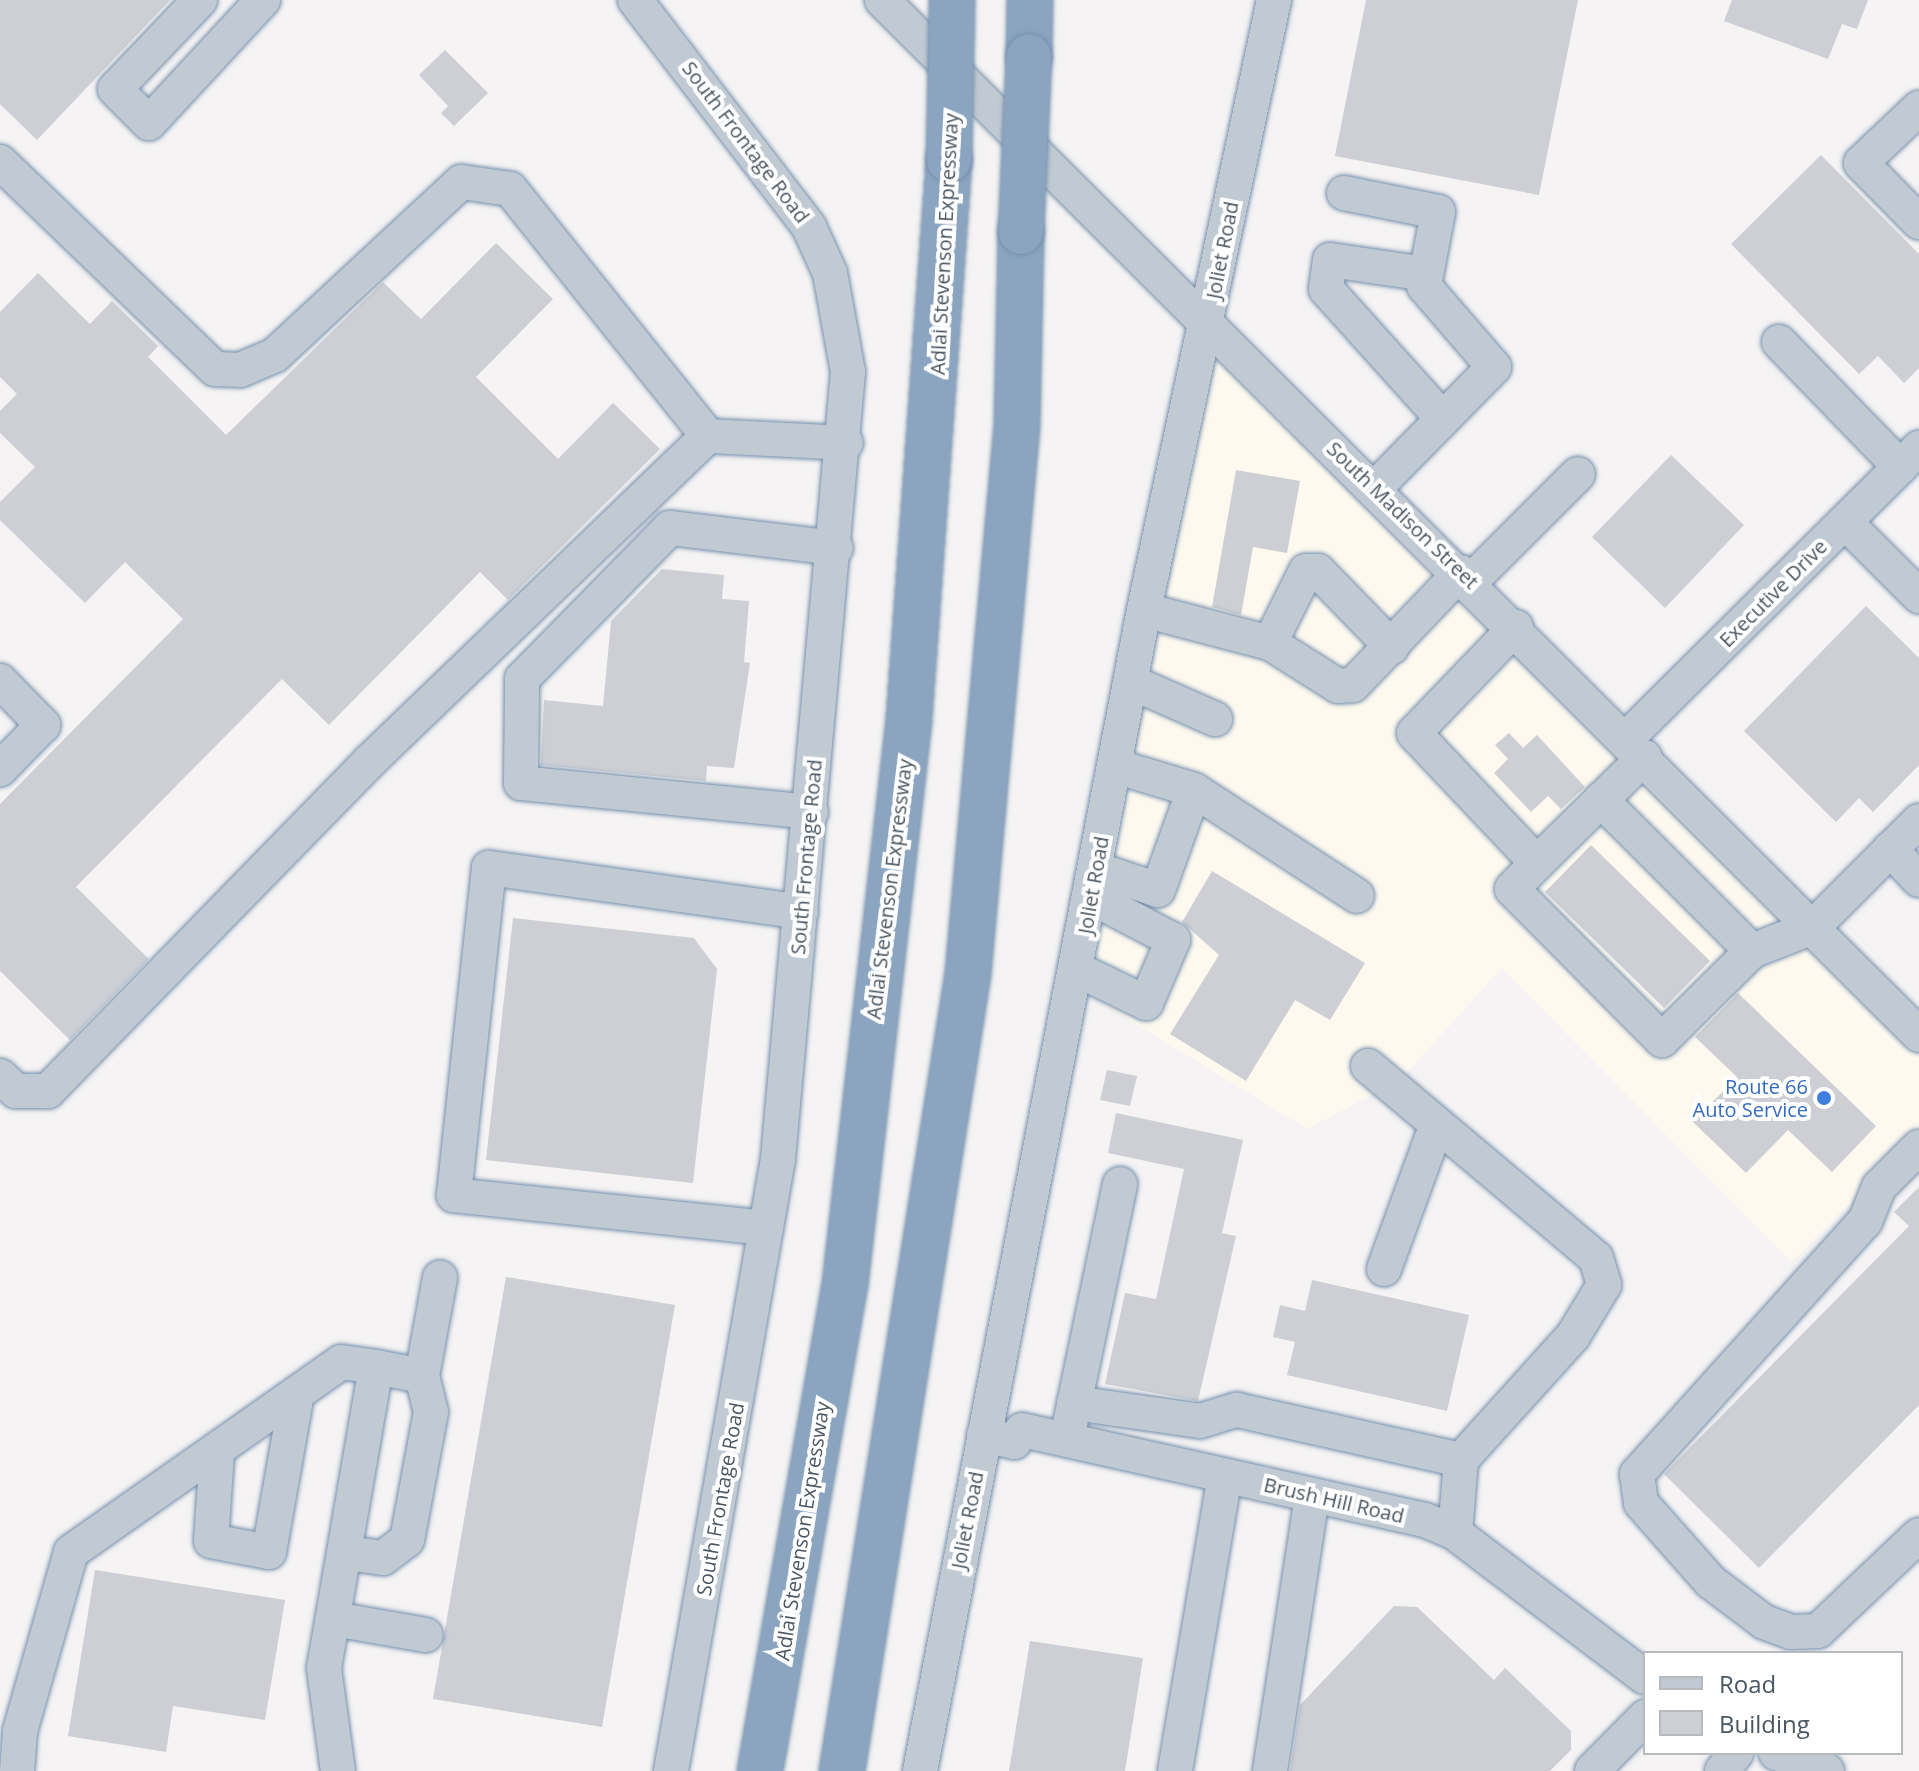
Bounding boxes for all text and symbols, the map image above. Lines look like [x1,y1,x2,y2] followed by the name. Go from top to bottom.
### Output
[677,57,815,227] street label: South Frontage Road
[925,113,963,375] street label: Adlai Stevenson Expressway
[1201,199,1243,301] street label: Joliet Road
[1322,437,1484,593] street label: South Madison Street
[1714,534,1832,652] street label: Executive Drive
[861,757,917,1021] street label: Adlai Stevenson Expressway
[786,758,826,956] street label: South Frontage Road
[1073,834,1113,936] street label: Joliet Road
[1693,1074,1808,1121] place label: Route 66 Auto Service
[1815,1089,1833,1107] marker: Route 66 Auto Service
[691,1400,749,1598] street label: South Frontage Road
[770,1400,834,1662] street label: Adlai Stevenson Expressway
[946,1469,988,1571] street label: Joliet Road
[1262,1472,1406,1528] street label: Brush Hill Road
[1643,1651,1903,1755] legend
[1719,1667,1776,1700] text: Road
[1719,1707,1810,1740] text: Building

